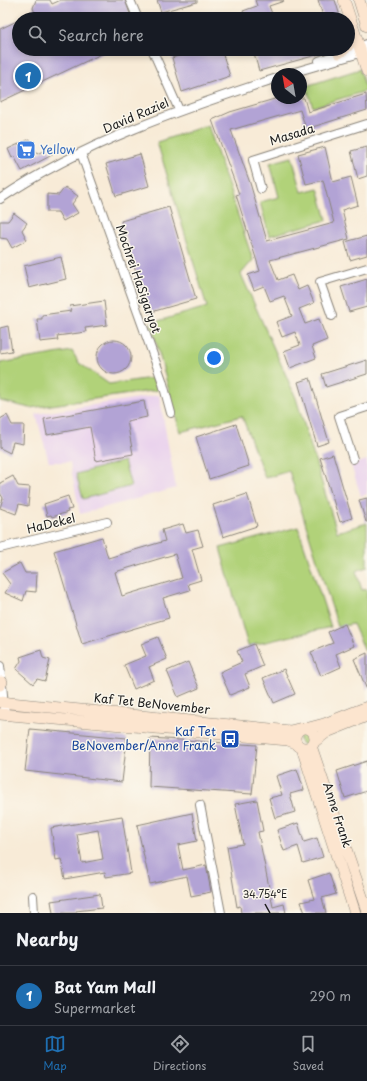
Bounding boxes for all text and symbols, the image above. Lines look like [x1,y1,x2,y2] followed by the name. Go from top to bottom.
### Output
[12,12,355,56] search box
[26,23,48,45] icon: search
[58,23,144,46] text: Search here
[15,61,41,91] pin: 1
[271,68,307,104] north arrow
[100,93,171,137] street label: David Raziel
[267,119,317,149] street label: Masada
[15,139,37,161] supermarket icon: Yellow
[40,140,76,158] place label: Yellow
[112,222,166,335] street label: Mochrei HaSigaryot
[204,348,224,368] your location
[25,508,77,538] street label: HaDekel
[93,688,211,718] street label: Kaf Tet BeNovember
[71,722,216,754] place label: Kaf Tet BeNovember/Anne Frank
[219,728,241,750] bus stop icon: Kaf Tet BeNovember/Anne Frank
[319,780,357,850] street label: Anne Frank
[243,886,287,901] text: 34.754°E
[16,926,78,952] text: Nearby
[54,975,156,998] text: Bat Yam Mall
[26,986,32,1005] text: 1
[310,986,351,1005] text: 290 m
[54,998,136,1017] text: Supermarket
[43,1033,67,1074] tab: Map
[153,1033,206,1074] tab: Directions
[293,1033,324,1074] tab: Saved

